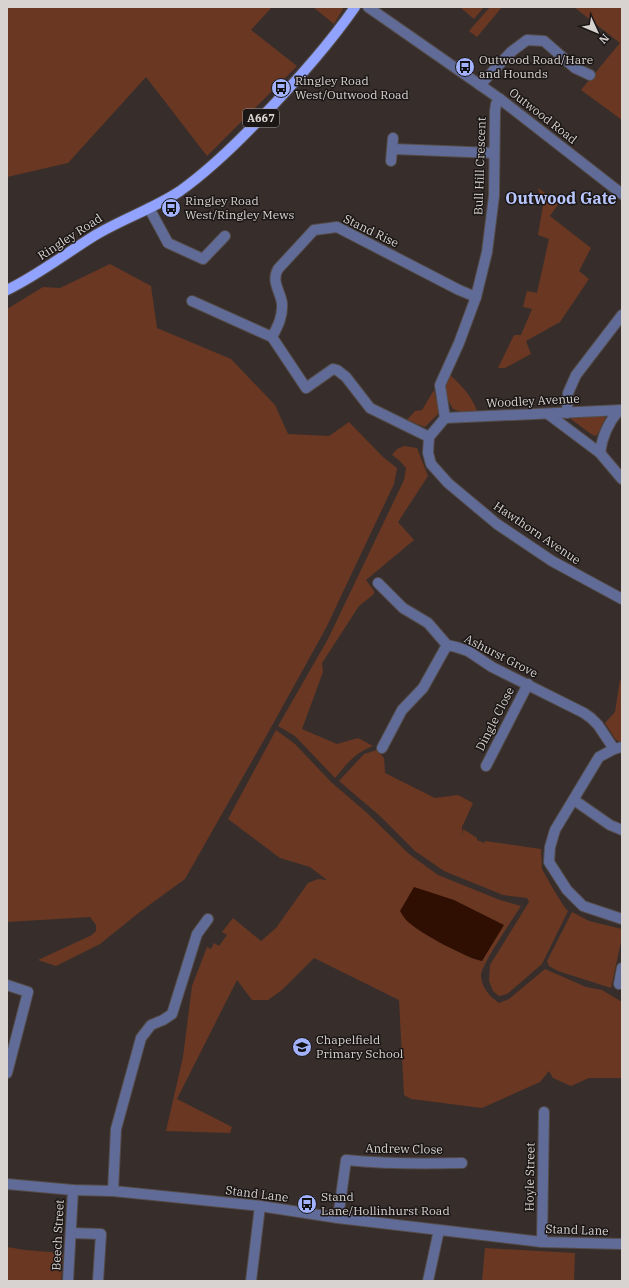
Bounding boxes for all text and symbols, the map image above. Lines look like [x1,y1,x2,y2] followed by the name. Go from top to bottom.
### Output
[577,12,617,52] north arrow
[596,31,612,47] text: N
[479,52,593,81] place label: Outwood Road/Hare and Hounds
[454,56,476,78] bus stop icon: Outwood Road/Hare and Hounds
[295,73,409,102] place label: Ringley Road West/Outwood Road
[270,77,292,99] bus stop icon: Ringley Road West/Outwood Road
[506,84,580,147] street label: Outwood Road
[243,109,279,127] road number: A667
[470,117,489,215] street label: Bull Hill Crescent
[505,188,617,208] district label: Outwood Gate
[185,193,294,222] place label: Ringley Road West/Ringley Mews
[160,197,182,219] bus stop icon: Ringley Road West/Ringley Mews
[35,210,105,263] street label: Ringley Road
[341,211,401,250] street label: Stand Rise
[486,391,580,410] street label: Woodley Avenue
[491,498,584,567] street label: Hawthorn Avenue
[462,631,540,680] street label: Ashurst Grove
[472,684,517,753] street label: Dingle Close
[316,1032,404,1061] place label: Chapelfield Primary School
[291,1036,313,1058] school or university icon: Chapelfield Primary School
[365,1140,443,1157] street label: Andrew Close
[521,1142,538,1212] street label: Hoyle Street
[225,1182,289,1205] street label: Stand Lane
[321,1189,450,1218] place label: Stand Lane/Hollinhurst Road
[296,1193,318,1215] bus stop icon: Stand Lane/Hollinhurst Road
[48,1199,67,1271] street label: Beech Street
[545,1221,609,1238] street label: Stand Lane

